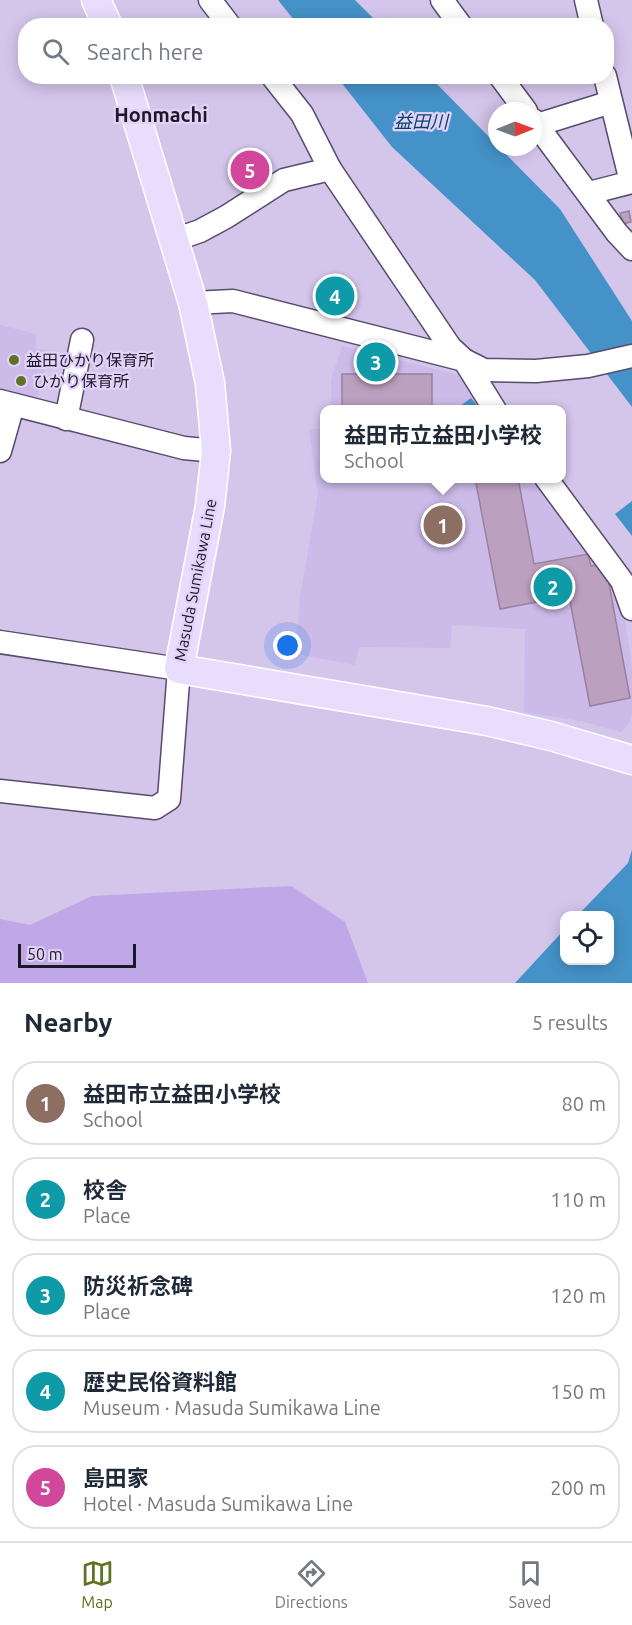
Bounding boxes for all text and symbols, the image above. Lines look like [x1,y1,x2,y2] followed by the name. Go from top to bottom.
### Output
[18,18,614,84] search box
[39,35,72,68] icon: search
[87,39,203,64] text: Search here
[488,102,542,156] north arrow
[114,103,208,126] district label: Honmachi
[394,111,450,131] water label: 益田川
[230,148,270,192] pin: 5
[316,274,354,318] pin: 4
[356,340,395,385] pin: 3
[26,351,154,369] place label: 益田ひかり保育所
[7,353,21,367] marker: 益田ひかり保育所
[33,372,129,390] place label: ひかり保育所
[14,374,28,388] marker: ひかり保育所
[320,405,566,483] popup
[344,422,542,447] text: 益田市立益田小学校
[344,449,404,472] text: School
[170,497,220,663] street label: Masuda Sumikawa Line
[424,502,462,548] pin: 1
[534,564,572,610] pin: 2
[273,631,302,660] your location
[560,911,614,965] map controls
[560,911,614,965] button: locate
[18,941,136,968] scale bar
[27,945,63,963] text: 50 m
[24,1008,112,1037] text: Nearby
[532,1011,608,1034] text: 5 results
[83,1081,281,1106] text: 益田市立益田小学校
[40,1092,51,1115] text: 1
[562,1092,606,1115] text: 80 m
[83,1108,143,1131] text: School
[83,1177,127,1202] text: 校舎
[40,1188,51,1211] text: 2
[550,1188,606,1211] text: 110 m
[83,1204,131,1227] text: Place
[83,1273,193,1298] text: 防災祈念碑
[40,1284,51,1307] text: 3
[550,1284,606,1307] text: 120 m
[83,1300,131,1323] text: Place
[83,1369,237,1394] text: 歴史民俗資料館
[40,1380,51,1403] text: 4
[550,1380,606,1403] text: 150 m
[83,1396,381,1419] text: Museum · Masuda Sumikawa Line
[83,1465,149,1490] text: 島田家
[40,1476,51,1499] text: 5
[550,1476,606,1499] text: 200 m
[83,1492,353,1515] text: Hotel · Masuda Sumikawa Line
[81,1557,114,1611] tab: Map
[275,1557,348,1611] tab: Directions
[509,1557,551,1611] tab: Saved

